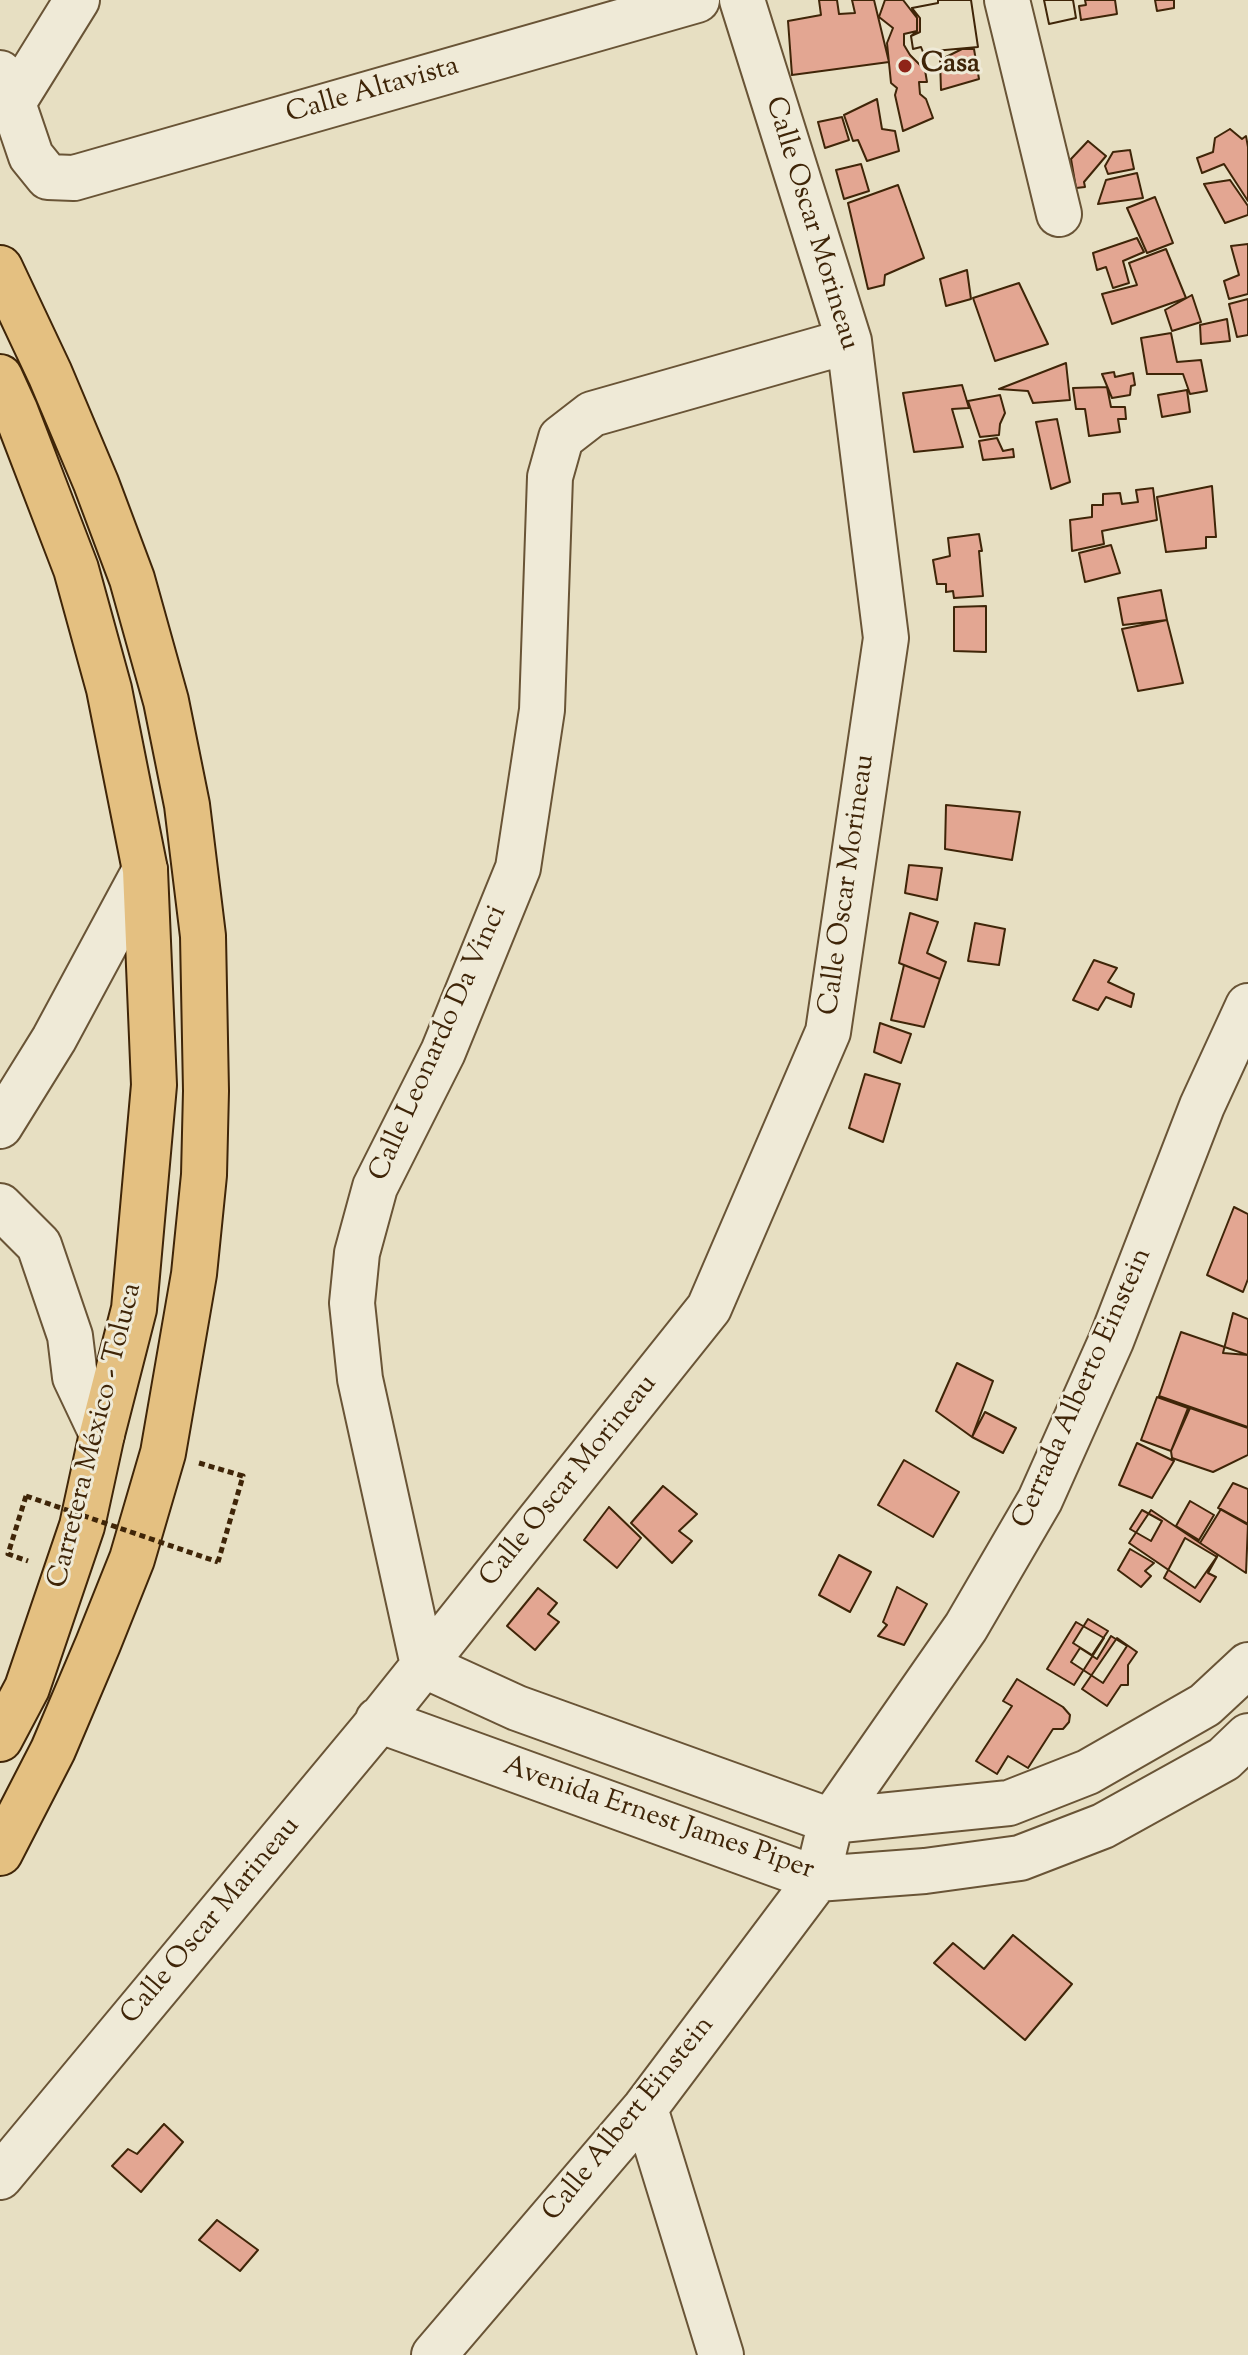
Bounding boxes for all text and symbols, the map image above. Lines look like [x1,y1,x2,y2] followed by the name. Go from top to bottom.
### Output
[921,49,980,83] place label: Casa
[283,51,463,133] street label: Calle Altavista
[896,57,914,75] marker: Casa
[755,93,865,355] street label: Calle Oscar Morineau
[814,752,884,1018] street label: Calle Oscar Morineau
[364,901,516,1187] street label: Calle Leonardo Da Vinci
[1007,1244,1161,1534] street label: Cerrada Alberto Einstein
[43,1280,151,1592] street label: Carretera México - Toluca
[474,1369,666,1595] street label: Calle Oscar Morineau
[498,1751,818,1889] street label: Avenida Ernest James Piper
[115,1811,309,2033] street label: Calle Oscar Marineau
[537,2011,723,2229] street label: Calle Albert Einstein

